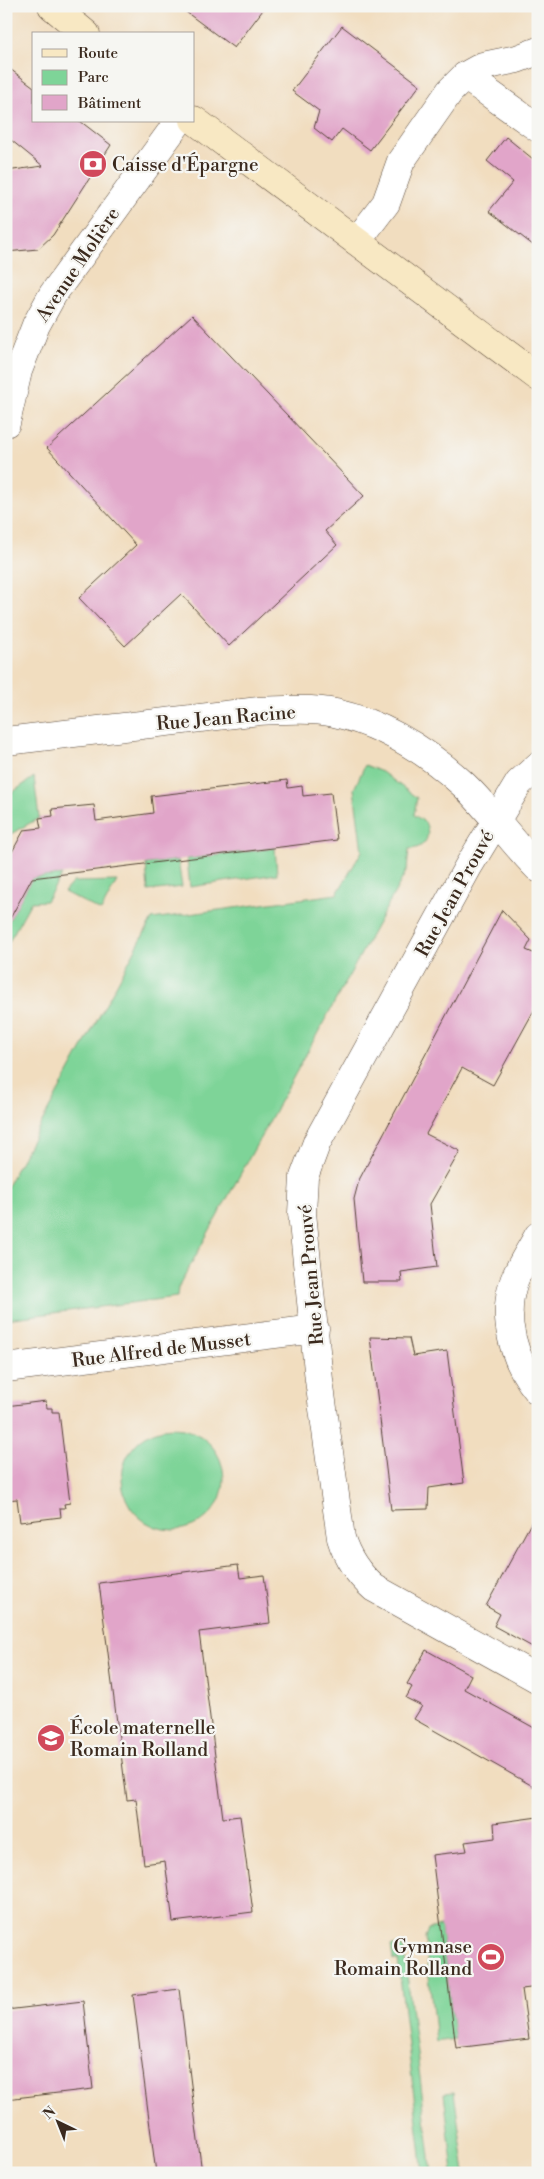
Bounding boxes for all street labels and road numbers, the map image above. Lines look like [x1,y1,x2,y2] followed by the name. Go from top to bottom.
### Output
[30,203,125,327] street label: Avenue Molière
[155,700,297,736] street label: Rue Jean Racine
[410,826,500,961] street label: Rue Jean Prouvé
[293,1203,329,1346] street label: Rue Jean Prouvé
[70,1327,252,1373] street label: Rue Alfred de Musset

